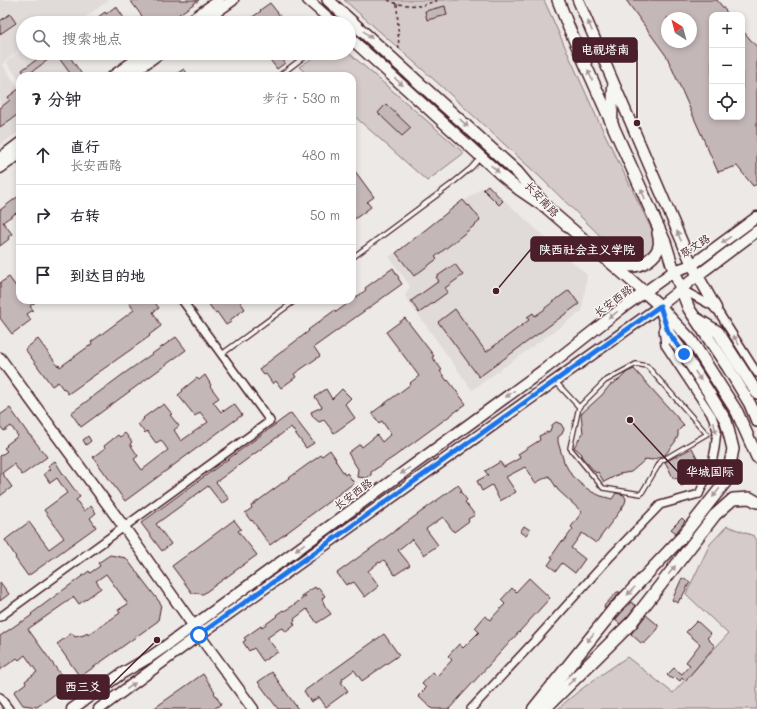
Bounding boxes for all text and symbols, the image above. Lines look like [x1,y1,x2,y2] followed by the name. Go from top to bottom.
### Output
[661,12,697,48] north arrow
[709,12,745,120] map controls
[709,12,745,48] button: +
[16,16,356,60] search box
[586,20,592,32] one-way arrow
[30,27,52,49] icon: search
[62,28,122,48] text: 搜索地点
[362,31,373,40] one-way arrow
[573,38,637,62] callout: 电视塔南
[581,41,629,57] text: 电视塔南
[709,48,745,84] button: −
[587,70,593,81] one-way arrow
[394,77,403,86] one-way arrow
[709,84,745,120] button: locate
[32,87,82,109] text: 7 分钟
[262,89,340,106] text: 步行 · 530 m
[459,118,469,128] one-way arrow
[70,136,100,156] text: 直行
[32,144,54,166] icon: ahead
[302,146,340,163] text: 480 m
[70,156,122,173] text: 长安西路
[490,165,500,174] one-way arrow
[522,177,563,220] street label: 长安南路
[640,188,646,200] one-way arrow
[32,204,54,226] icon: right
[70,205,100,225] text: 右转
[310,206,340,223] text: 50 m
[676,230,682,241] one-way arrow
[677,230,713,261] street label: 聚文路
[720,236,731,244] one-way arrow
[531,237,643,261] callout: 陕西社会主义学院
[539,241,635,257] text: 陕西社会主义学院
[32,264,54,286] icon: arrive
[70,265,145,285] text: 到达目的地
[591,281,635,320] street label: 长安西路
[608,311,619,319] one-way arrow
[733,334,740,346] one-way arrow
[675,345,693,363] route end
[694,371,702,381] one-way arrow
[505,390,515,398] one-way arrow
[713,421,719,434] one-way arrow
[678,460,742,484] callout: 华城国际
[686,463,734,479] text: 华城国际
[400,467,410,475] one-way arrow
[330,475,375,513] street label: 长安西路
[712,488,721,499] one-way arrow
[294,543,305,552] one-way arrow
[668,565,676,575] one-way arrow
[626,586,636,596] one-way arrow
[190,626,208,644] route start
[586,633,594,644] one-way arrow
[57,675,109,699] callout: 西三爻
[567,676,577,686] one-way arrow
[65,678,101,694] text: 西三爻
[125,682,136,690] one-way arrow

